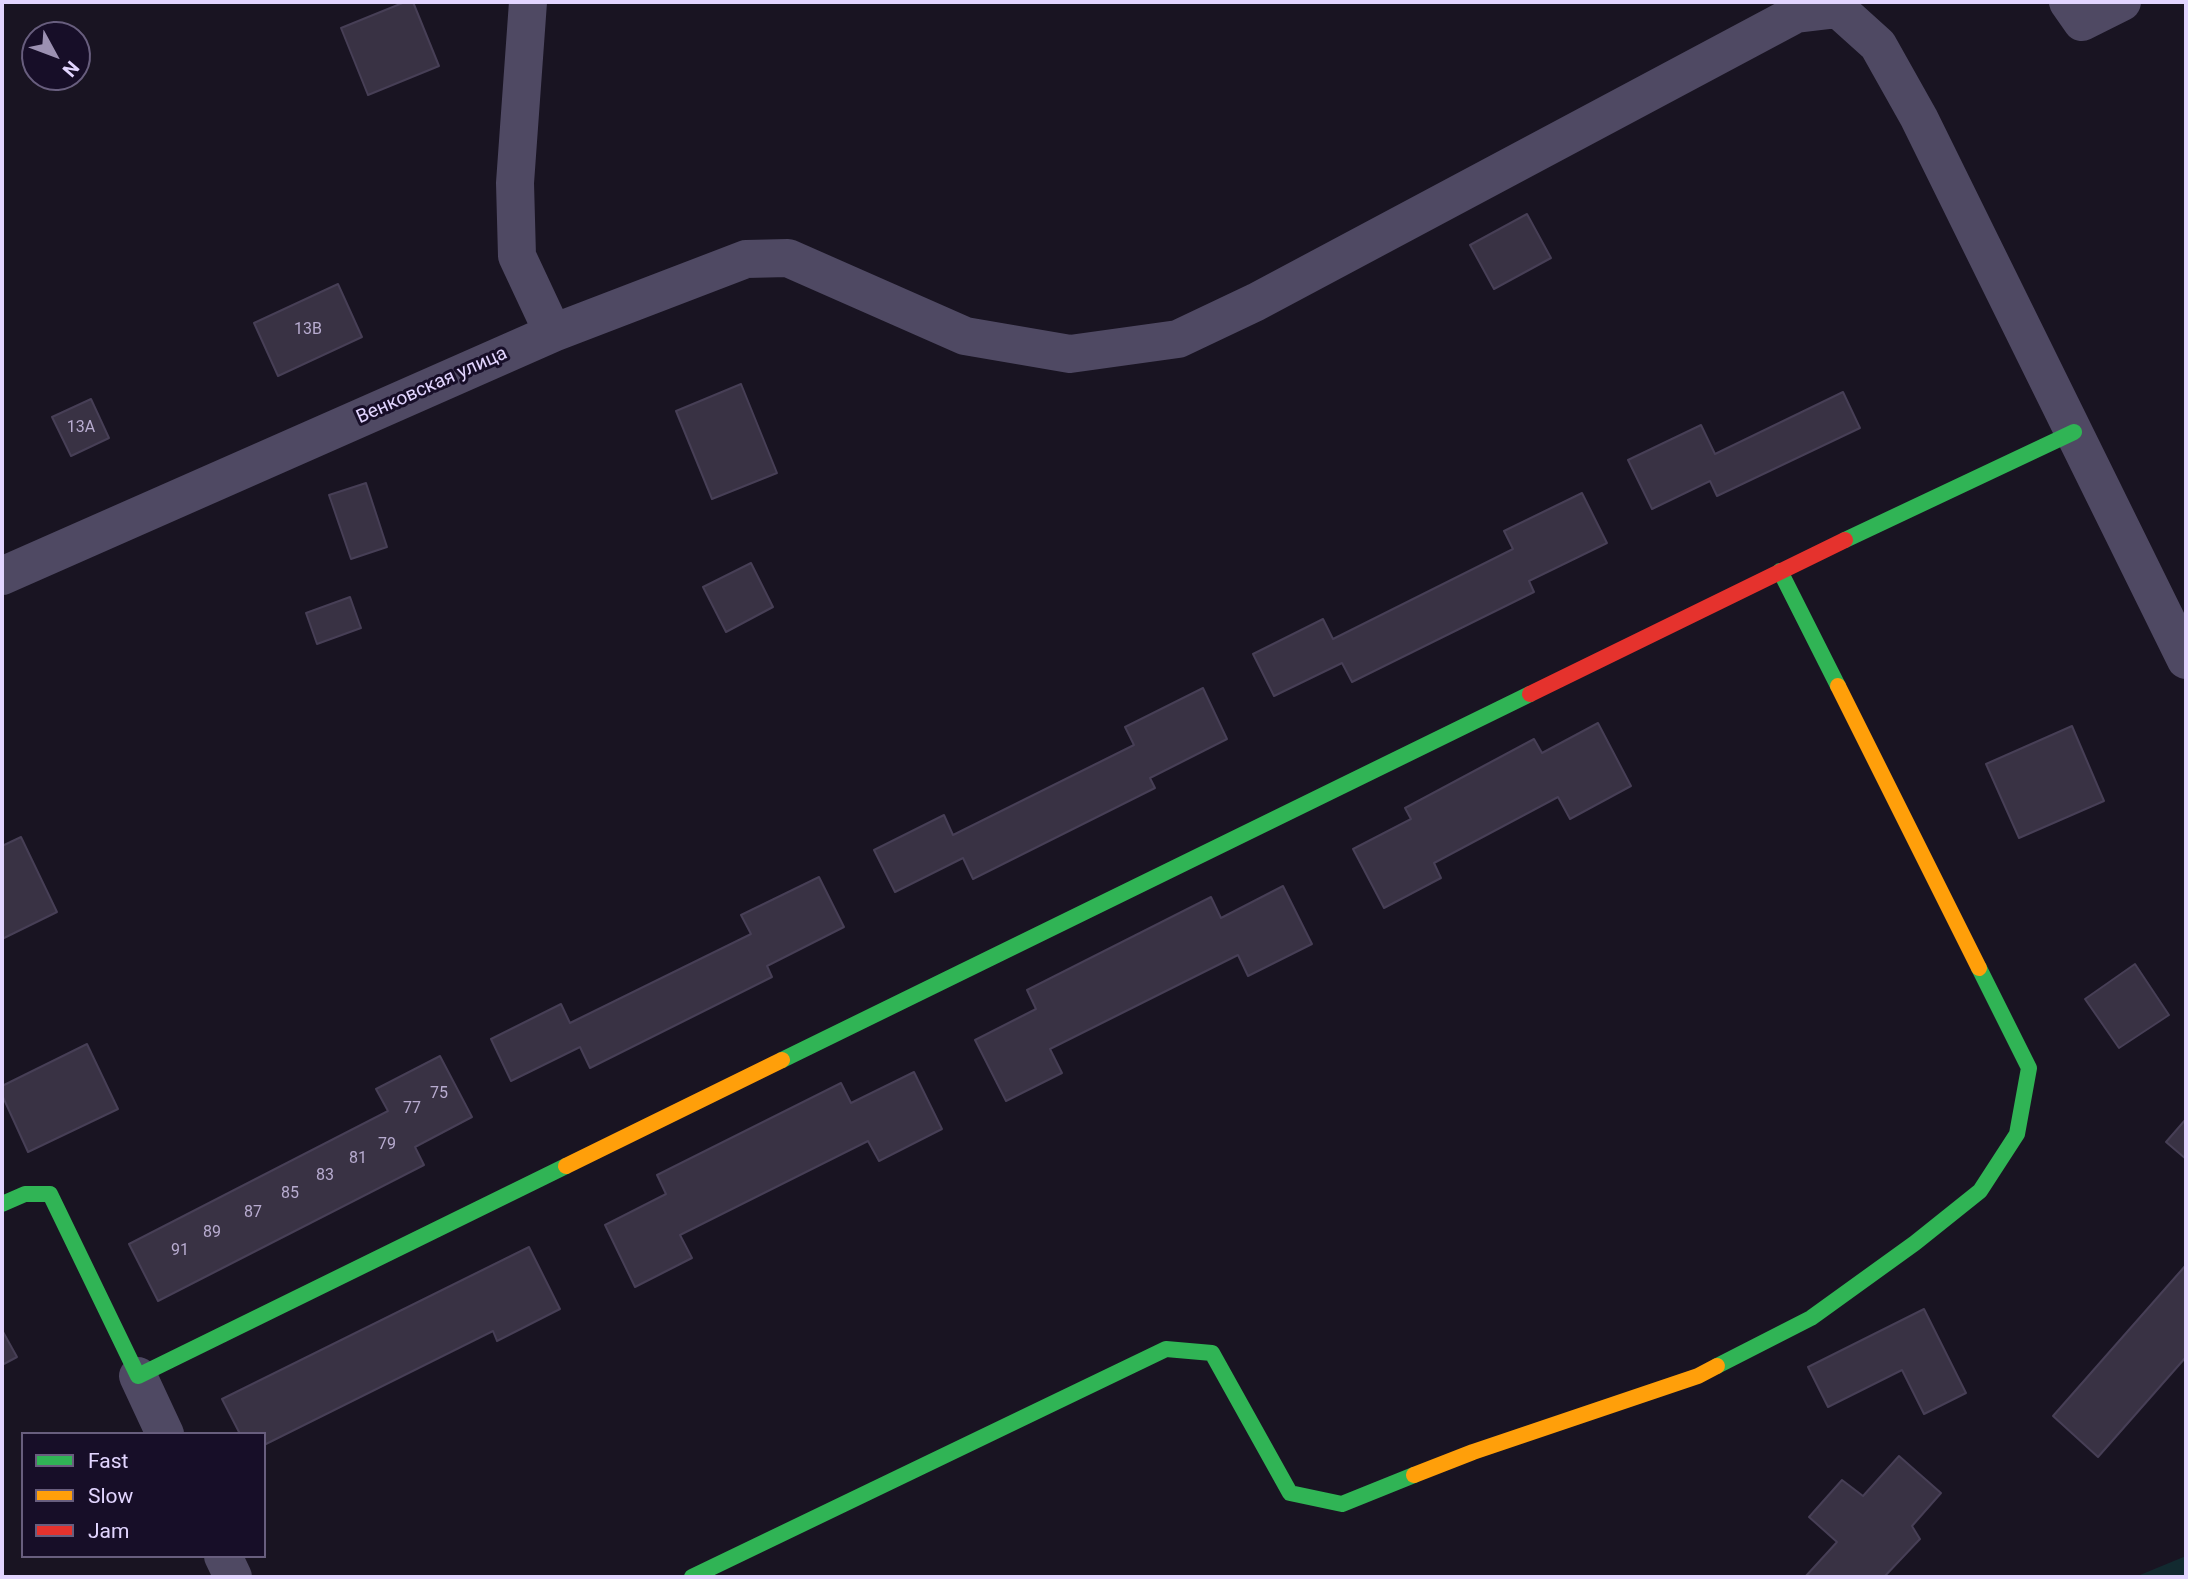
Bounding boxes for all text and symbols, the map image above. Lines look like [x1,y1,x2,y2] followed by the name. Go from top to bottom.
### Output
[21,21,91,91] north arrow
[58,56,84,81] text: N
[294,320,322,340] house number: 13В
[353,343,511,429] street label: Венковская улица
[67,418,95,438] house number: 13А
[430,1084,448,1104] house number: 75
[403,1099,421,1119] house number: 77
[378,1135,396,1155] house number: 79
[349,1149,367,1169] house number: 81
[316,1166,334,1186] house number: 83
[281,1184,299,1204] house number: 85
[244,1203,262,1223] house number: 87
[203,1223,221,1243] house number: 89
[171,1241,189,1261] house number: 91
[21,1432,266,1558] legend
[88,1449,128,1473] text: Fast
[88,1484,133,1508] text: Slow
[88,1519,129,1543] text: Jam

